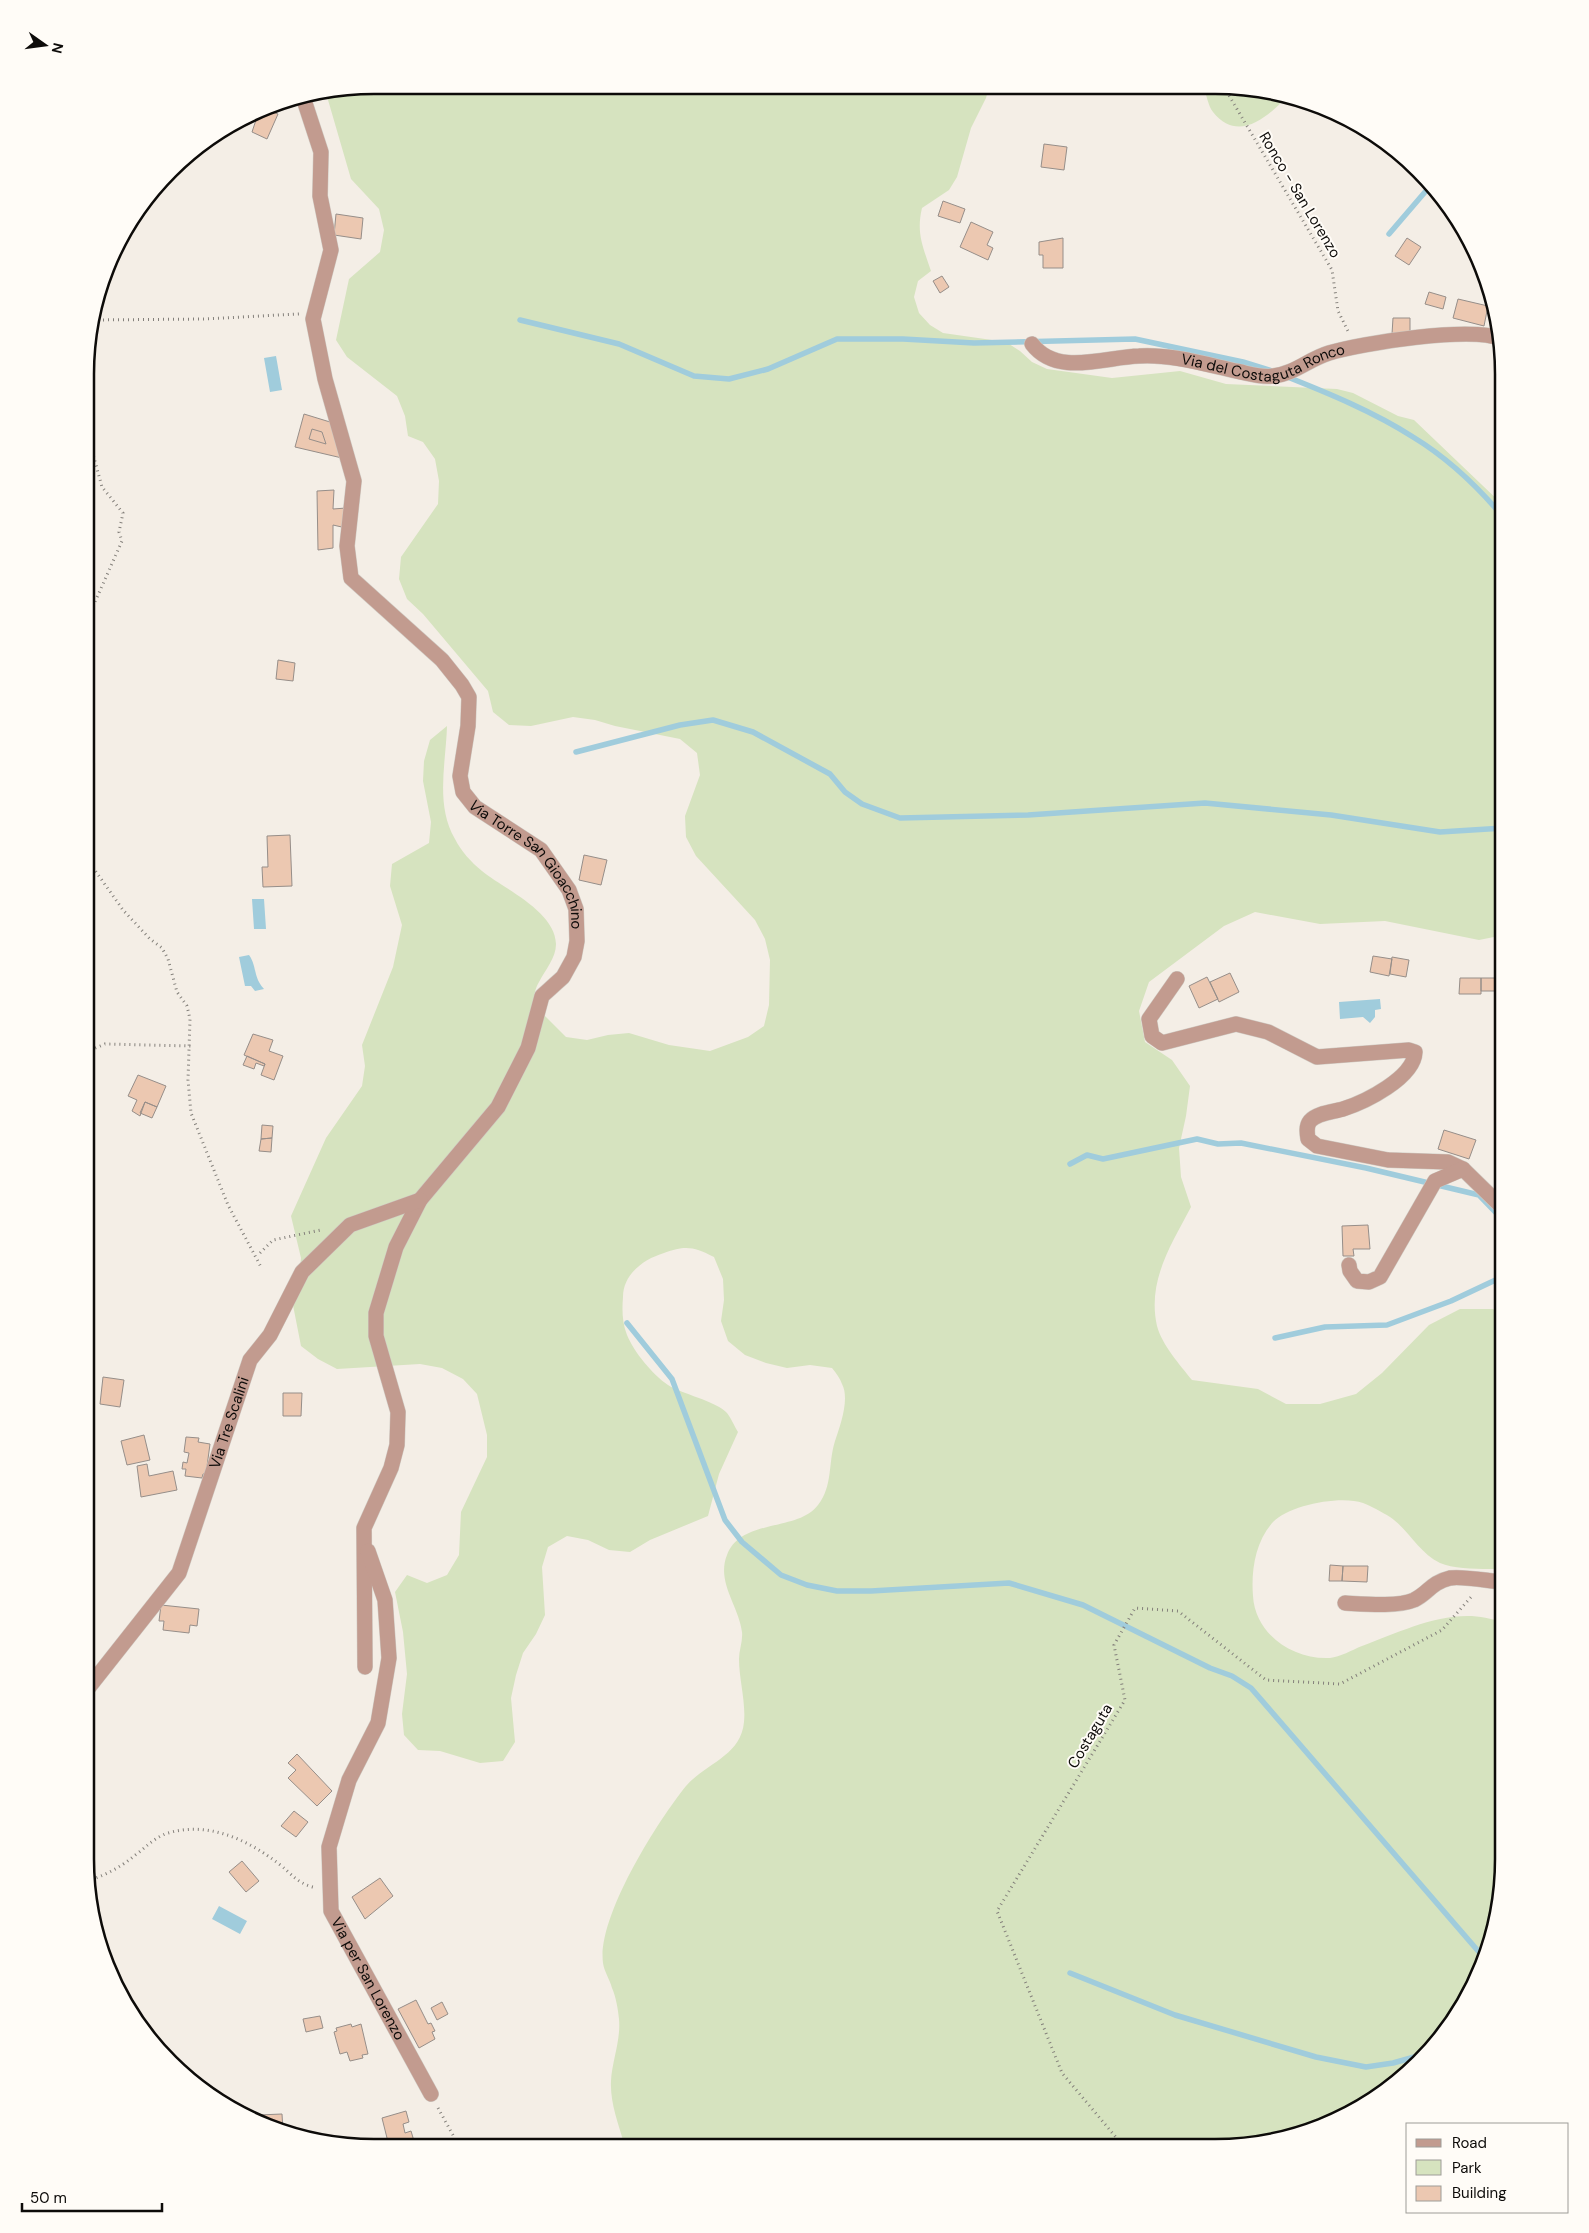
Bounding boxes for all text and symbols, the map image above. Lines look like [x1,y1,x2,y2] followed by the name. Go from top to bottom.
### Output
[20,20,70,70] north arrow
[48,41,68,55] text: N
[1254,128,1346,262] street label: Ronco - San Lorenzo
[1179,339,1347,386] street label: Via del Costaguta Ronco
[464,796,587,930] street label: Via Torre San Gioacchino
[204,1374,254,1471] street label: Via Tre Scalini
[1063,1700,1117,1772] street label: Costaguta
[326,1914,410,2044] street label: Via per San Lorenzo
[1406,2123,1569,2213] legend
[1452,2133,1487,2153] text: Road
[1452,2158,1482,2178] text: Park
[22,2180,162,2212] scale bar
[1452,2183,1507,2203] text: Building
[30,2188,67,2208] text: 50 m

